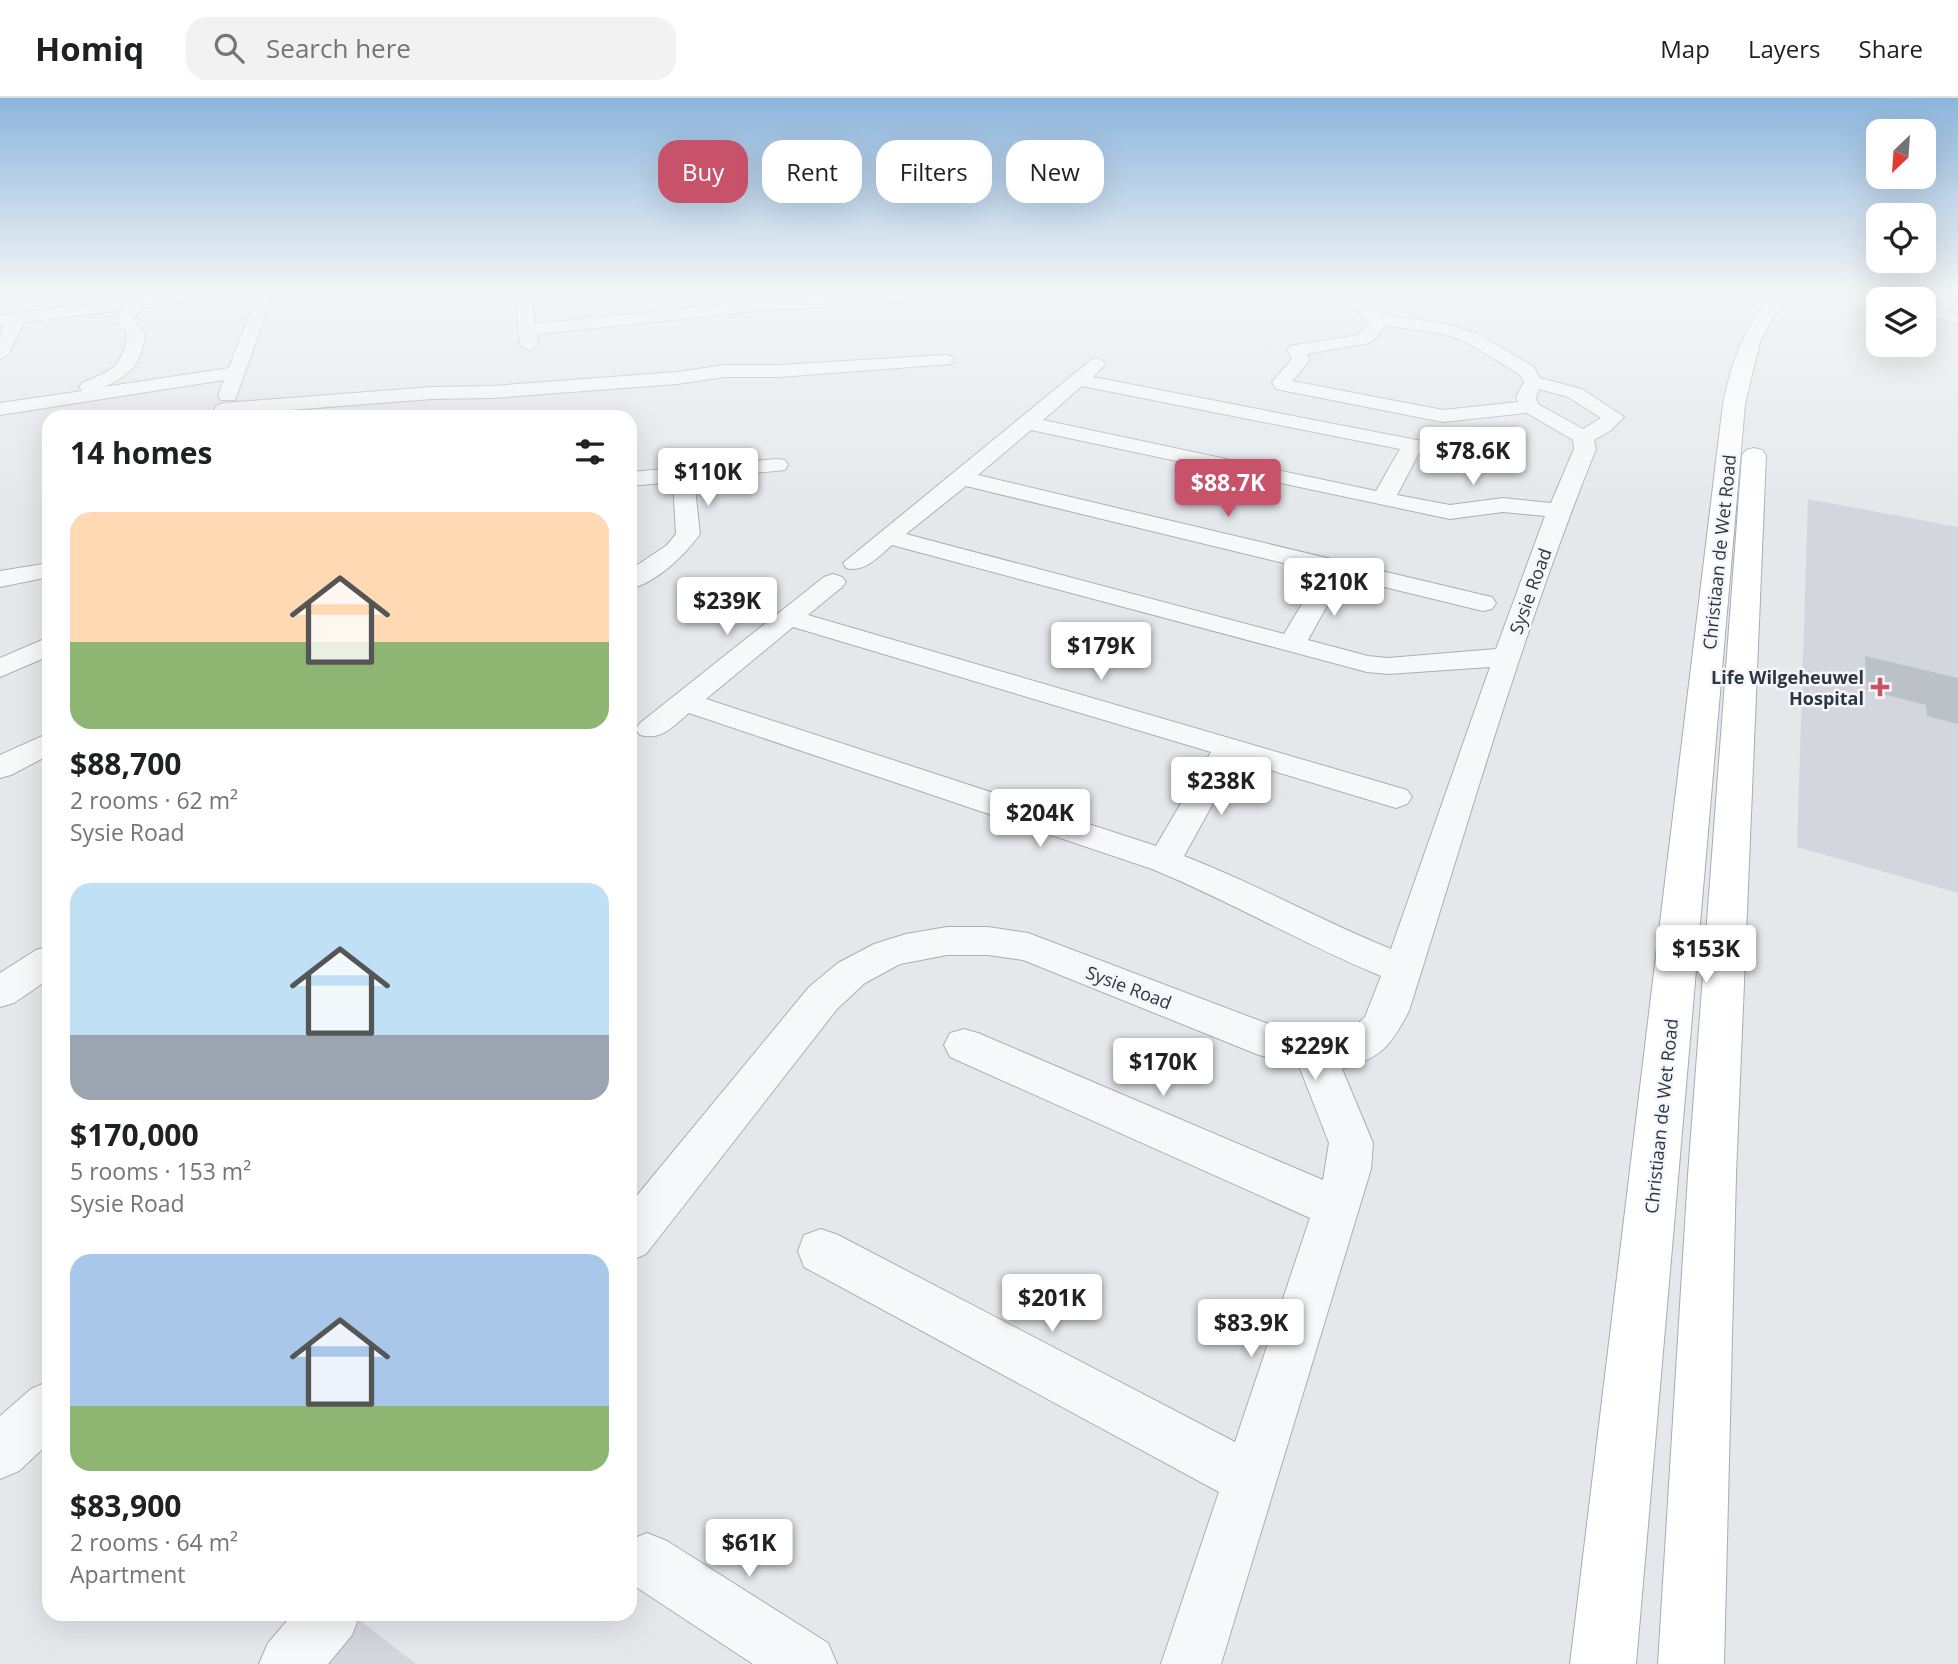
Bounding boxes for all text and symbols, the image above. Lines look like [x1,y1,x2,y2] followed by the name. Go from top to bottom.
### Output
[186,17,676,80] search box
[35,26,144,71] text: Homiq
[210,29,248,67] icon: search
[266,30,411,66] text: Search here
[1660,32,1710,65] text: Map
[1748,32,1821,65] text: Layers
[1859,32,1923,65] text: Share
[1866,119,1936,189] north arrow
[1866,119,1936,357] map controls
[658,140,748,203] chip: Buy
[762,140,862,203] chip: Rent
[876,140,992,203] chip: Filters
[1006,140,1104,203] chip: New
[1866,203,1936,273] button: locate
[1866,287,1936,357] button: layers
[1416,428,1530,487] pin: $78.6K
[70,432,213,473] text: 14 homes
[571,433,609,471] icon: filters
[1436,434,1510,466] text: $78.6K
[659,448,757,508] pin: $110K
[1697,453,1741,651] street label: Christiaan de Wet Road
[674,455,742,487] text: $110K
[1171,460,1285,519] pin: $88.7K
[1191,466,1265,498] text: $88.7K
[1503,545,1557,637] street label: Sysie Road
[277,557,403,683] icon: home
[1285,559,1383,618] pin: $210K
[1300,565,1368,597] text: $210K
[678,578,776,637] pin: $239K
[693,584,761,616] text: $239K
[1052,622,1150,682] pin: $179K
[1067,629,1135,661] text: $179K
[1711,665,1864,710] place label: Life Wilgeheuwel Hospital
[1870,677,1890,697] marker: Life Wilgeheuwel Hospital
[70,743,181,784] text: $88,700
[1172,758,1270,817] pin: $238K
[1187,764,1255,796] text: $238K
[70,784,238,816] text: 2 rooms · 62 m²
[991,790,1089,849] pin: $204K
[1006,796,1074,828] text: $204K
[70,816,185,848] text: Sysie Road
[1657,926,1755,985] pin: $153K
[277,928,403,1054] icon: home
[1672,932,1740,964] text: $153K
[1083,960,1175,1014] street label: Sysie Road
[1639,1017,1683,1215] street label: Christiaan de Wet Road
[1266,1023,1364,1082] pin: $229K
[1281,1029,1349,1061] text: $229K
[1114,1038,1212,1098] pin: $170K
[1129,1045,1197,1077] text: $170K
[70,1114,199,1155] text: $170,000
[70,1155,251,1187] text: 5 rooms · 153 m²
[70,1187,185,1219] text: Sysie Road
[1003,1274,1101,1334] pin: $201K
[1018,1281,1086,1313] text: $201K
[277,1299,403,1425] icon: home
[1194,1300,1308,1359] pin: $83.9K
[1214,1306,1288,1338] text: $83.9K
[70,1485,181,1526] text: $83,900
[708,1520,790,1579] pin: $61K
[70,1526,238,1558] text: 2 rooms · 64 m²
[722,1526,776,1558] text: $61K
[70,1558,186,1590] text: Apartment

